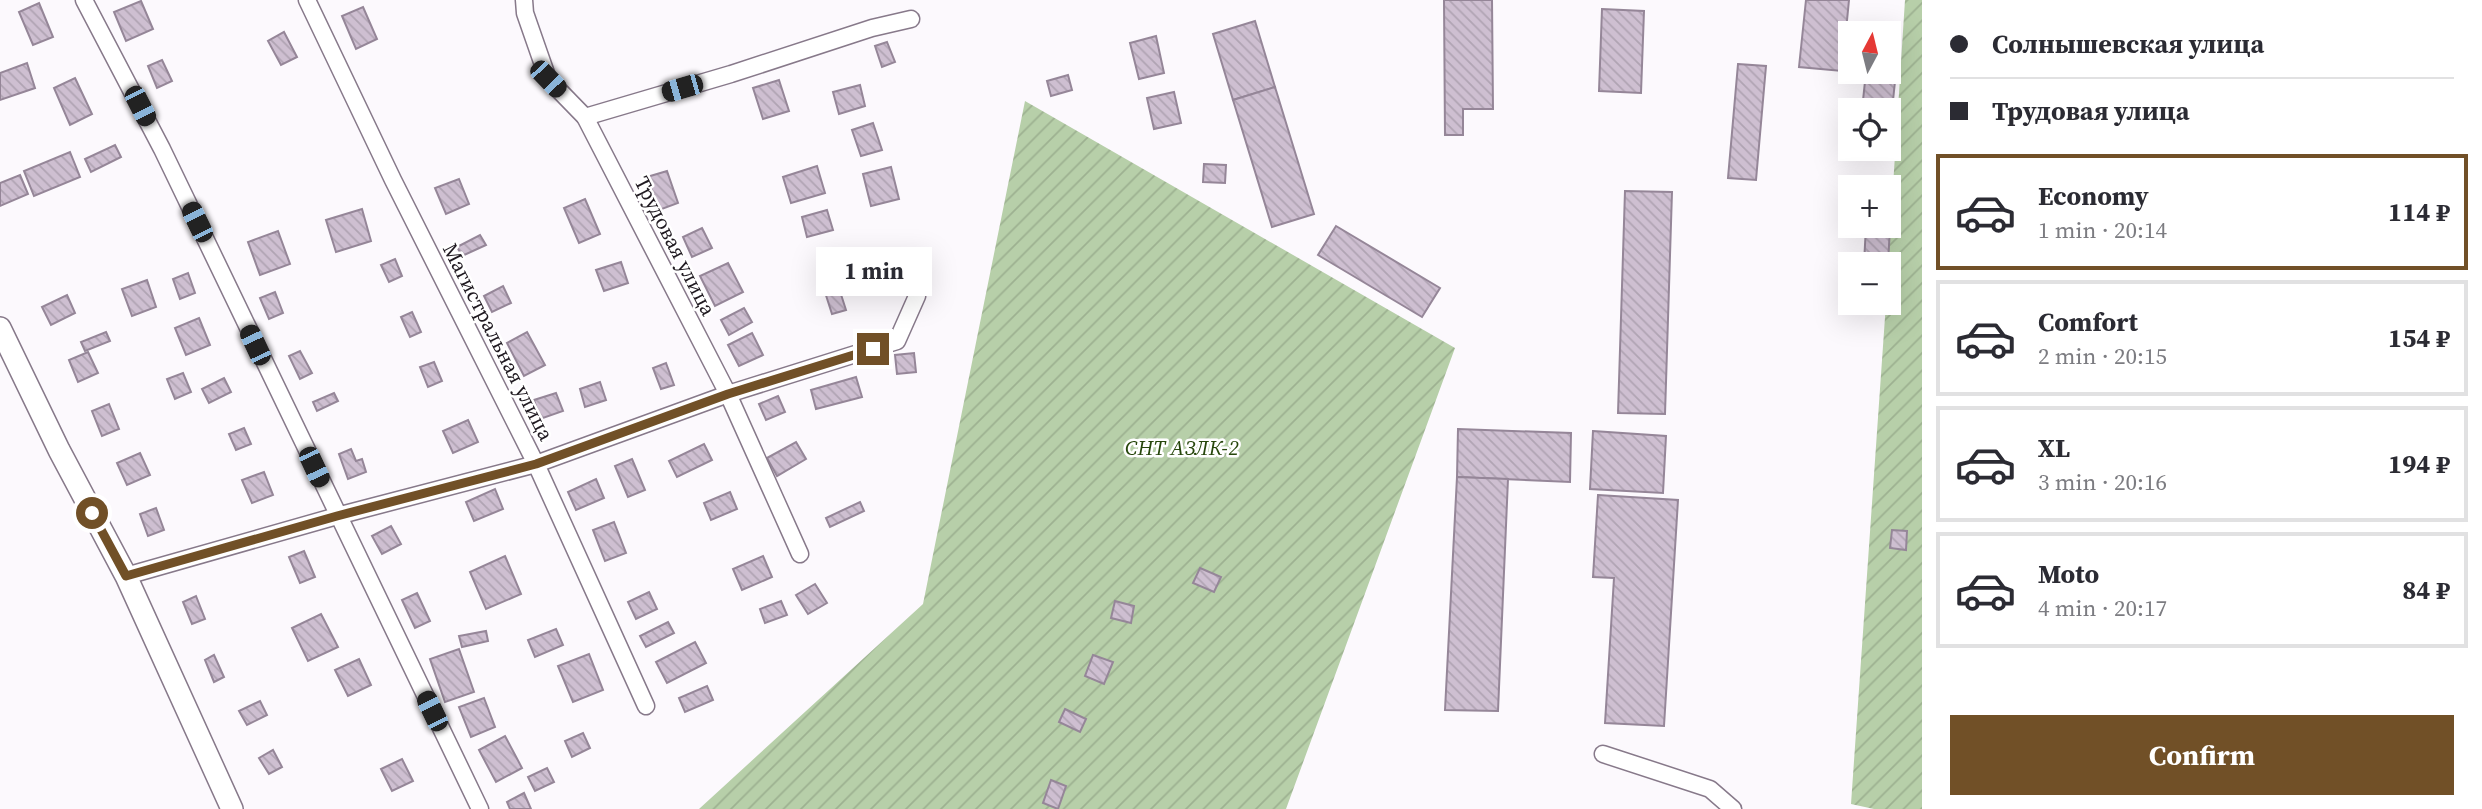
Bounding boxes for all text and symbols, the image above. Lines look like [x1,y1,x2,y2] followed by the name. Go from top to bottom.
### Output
[1838,21,1900,84] north arrow
[1838,21,1901,315] map controls
[1992,26,2264,62] text: Солнышевская улица
[526,57,571,101] car
[659,72,706,104] car
[122,83,159,129] car
[1992,93,2190,129] text: Трудовая улица
[1838,98,1901,161] button: locate
[628,171,723,321] street label: Трудовая улица
[1838,175,1901,238] button: +
[2038,178,2149,214] text: Economy
[1954,181,2017,244] icon: car
[2388,194,2450,230] text: 114 ₽
[179,199,216,245] car
[2038,214,2167,246] text: 1 min · 20:14
[436,238,561,446] street label: Магистральная улица
[815,247,931,296] callout: 1 min
[1838,252,1901,315] button: −
[844,255,904,287] text: 1 min
[2038,304,2138,340] text: Comfort
[1954,307,2017,370] icon: car
[2388,320,2450,356] text: 154 ₽
[237,322,274,368] car
[857,333,889,365] route end
[2038,340,2167,372] text: 2 min · 20:15
[2038,430,2070,466] text: XL
[1125,433,1239,462] park label: СНТ АЗЛК-2
[1954,433,2017,496] icon: car
[296,444,333,490] car
[2388,446,2450,482] text: 194 ₽
[2038,466,2167,498] text: 3 min · 20:16
[76,497,108,529] route start
[2038,556,2099,592] text: Moto
[1954,559,2017,622] icon: car
[2402,572,2450,608] text: 84 ₽
[2038,592,2167,624] text: 4 min · 20:17
[414,688,451,734] car
[1950,715,2454,795] button: Confirm

